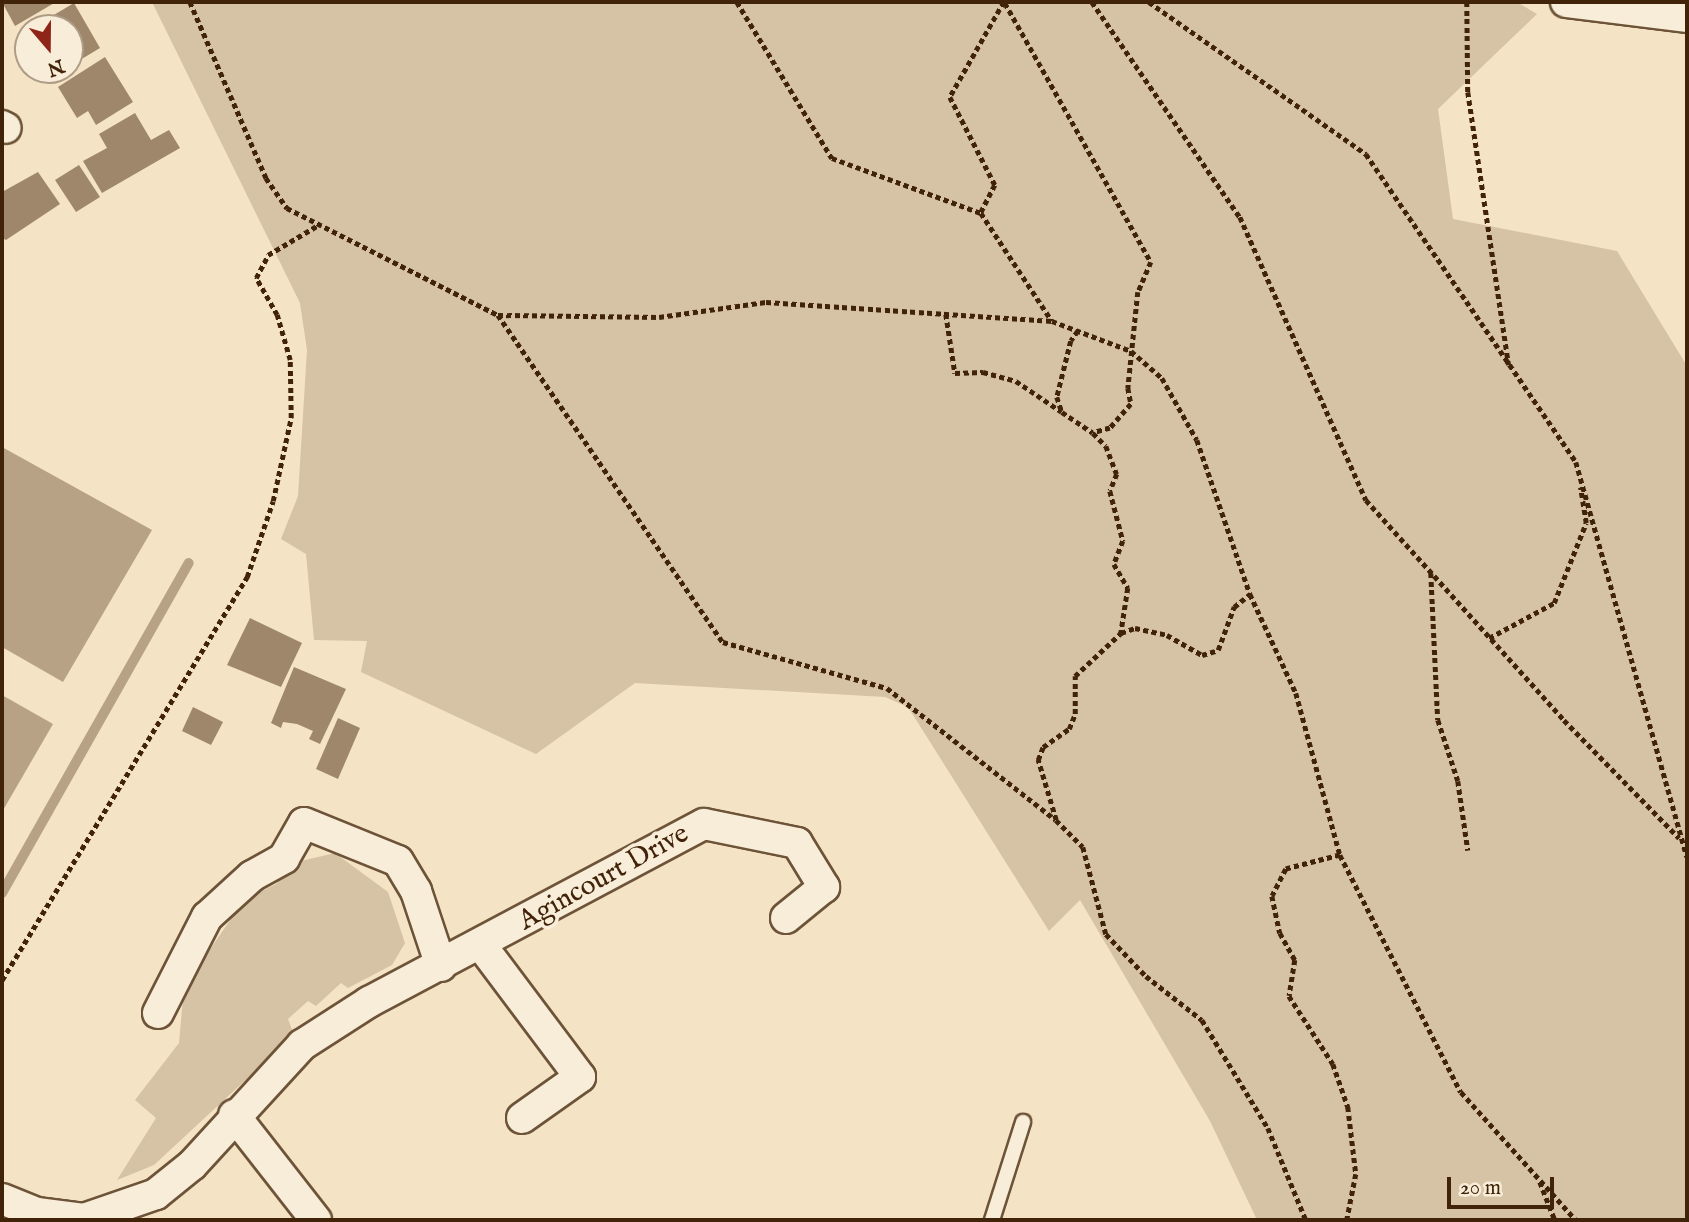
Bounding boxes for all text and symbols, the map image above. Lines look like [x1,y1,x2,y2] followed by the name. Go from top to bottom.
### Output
[14,14,84,84] north arrow
[44,53,67,81] text: N
[513,817,695,939] street label: Agincourt Drive
[1451,1162,1558,1206] scale bar
[1460,1175,1501,1202] text: 20 m

